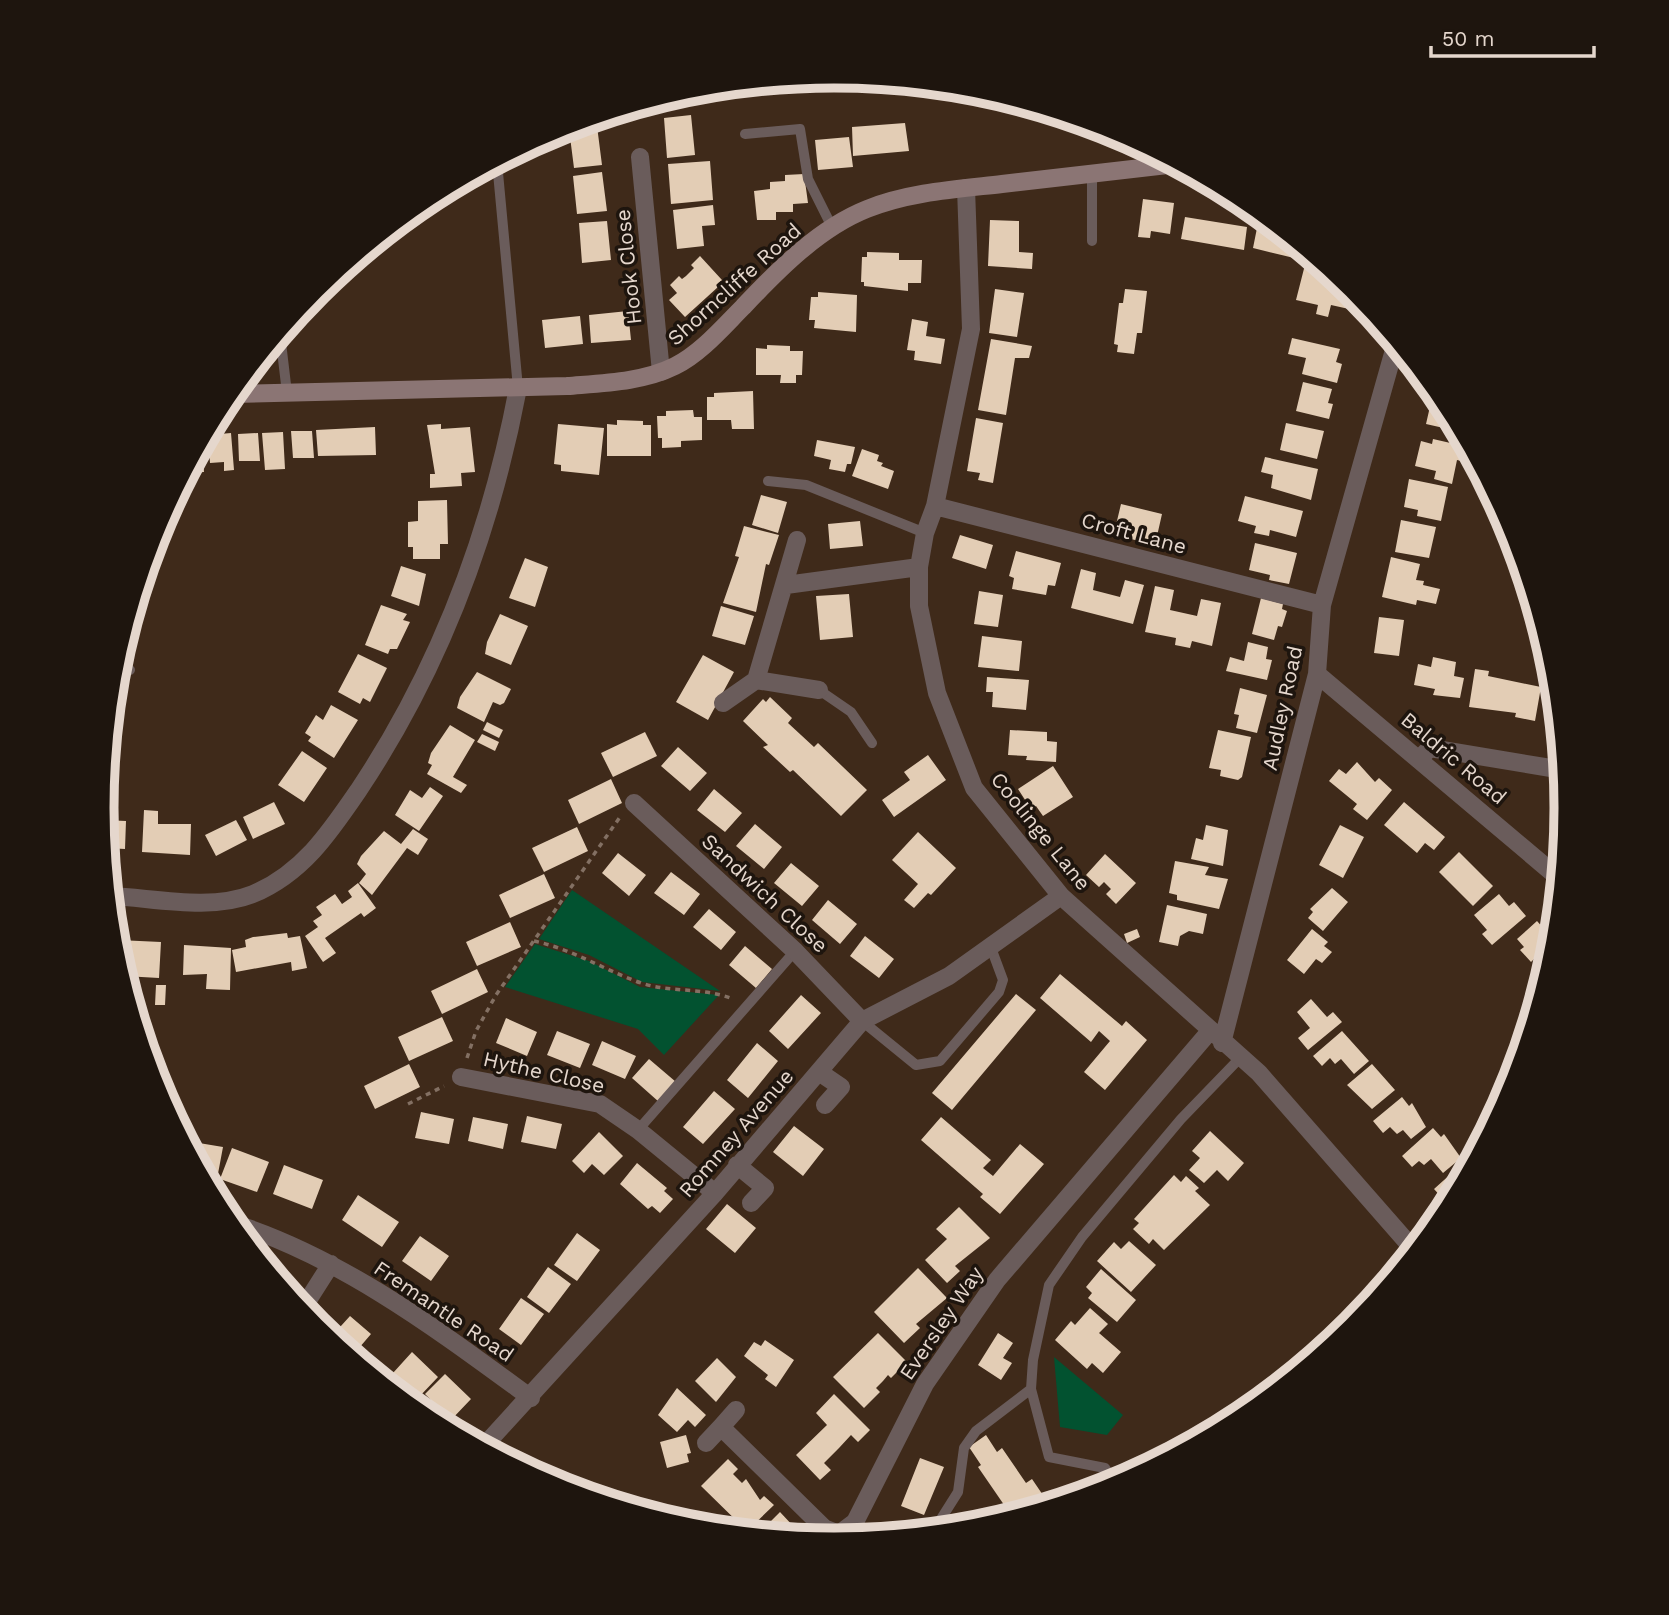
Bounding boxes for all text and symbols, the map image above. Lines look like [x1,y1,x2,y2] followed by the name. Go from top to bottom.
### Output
[1431,14,1594,58] scale bar
[1442,26,1494,51] text: 50 m
[610,208,646,326] street label: Hook Close
[662,217,806,351] street label: Shorncliffe Road
[1079,507,1189,559] street label: Croft Lane
[1257,643,1307,773] street label: Audley Road
[1396,707,1512,809] street label: Baldric Road
[986,767,1096,895] street label: Coolinge Lane
[697,828,833,958] street label: Sandwich Close
[481,1046,607,1098] street label: Hythe Close
[674,1064,798,1202] street label: Romney Avenue
[370,1255,518,1367] street label: Fremantle Road
[894,1261,988,1384] street label: Eversley Way

